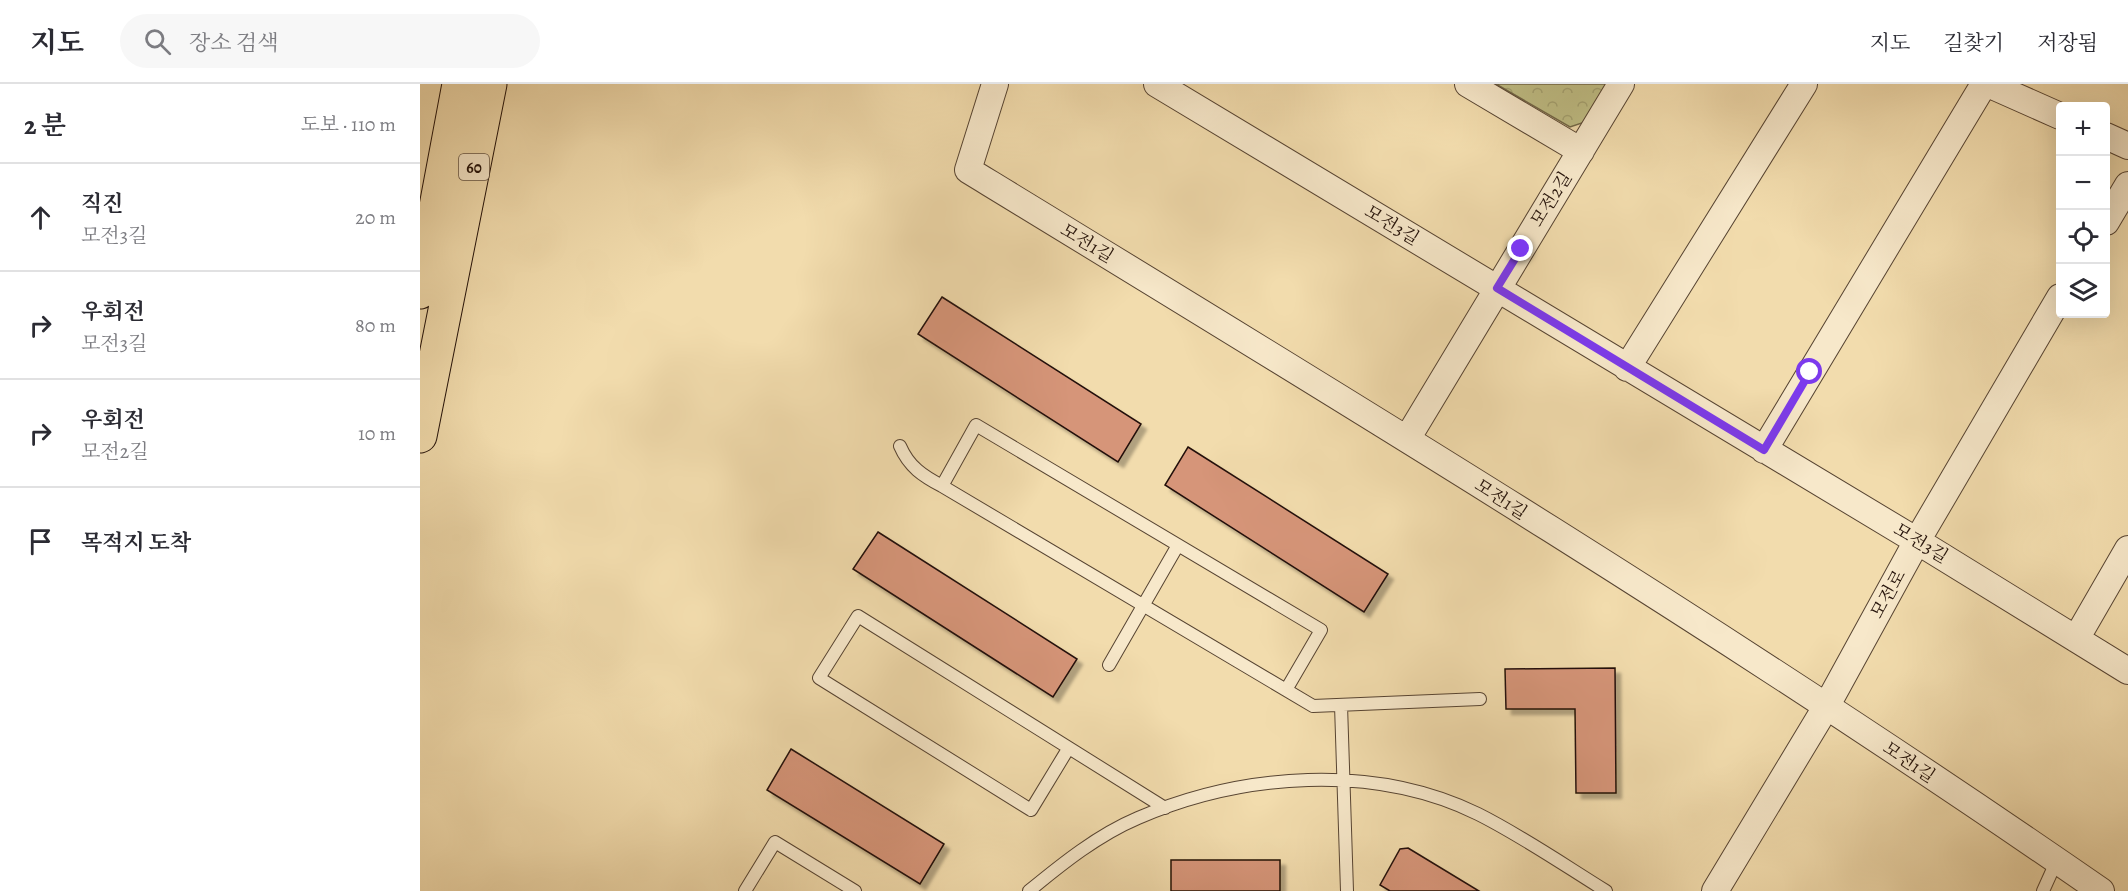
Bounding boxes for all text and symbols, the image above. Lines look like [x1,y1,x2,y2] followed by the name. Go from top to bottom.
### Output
[120,14,540,68] search box
[30,24,84,62] text: 지도
[141,25,174,58] icon: search
[189,28,278,58] text: 장소 검색
[1870,29,1910,57] text: 지도
[1943,29,2004,57] text: 길찾기
[2037,29,2098,57] text: 저장됨
[2056,102,2110,318] map controls
[2056,102,2110,156] button: +
[24,108,66,143] text: 2 분
[301,111,396,138] text: 도보 · 110 m
[459,154,489,180] road number: 60
[2056,156,2110,210] button: −
[1525,167,1577,231] street label: 모전2길
[81,189,124,219] text: 직진
[1360,199,1424,251] street label: 모전3길
[24,201,57,234] icon: ahead
[355,204,396,231] text: 20 m
[2056,210,2110,264] button: locate
[1056,218,1118,268] street label: 모전1길
[81,222,147,249] text: 모전3길
[1507,235,1533,261] route end
[2056,264,2110,318] button: layers
[81,297,145,327] text: 우회전
[24,309,57,342] icon: right
[355,312,396,339] text: 80 m
[81,330,147,357] text: 모전3길
[1796,358,1822,384] route start
[81,405,145,435] text: 우회전
[24,417,57,450] icon: right
[358,420,396,447] text: 10 m
[81,438,148,465] text: 모전2길
[1470,473,1532,525] street label: 모전1길
[1889,517,1953,569] street label: 모전3길
[24,525,57,558] icon: arrive
[81,528,191,558] text: 목적지 도착
[1865,565,1911,623] street label: 모전로
[1878,736,1940,788] street label: 모전1길

